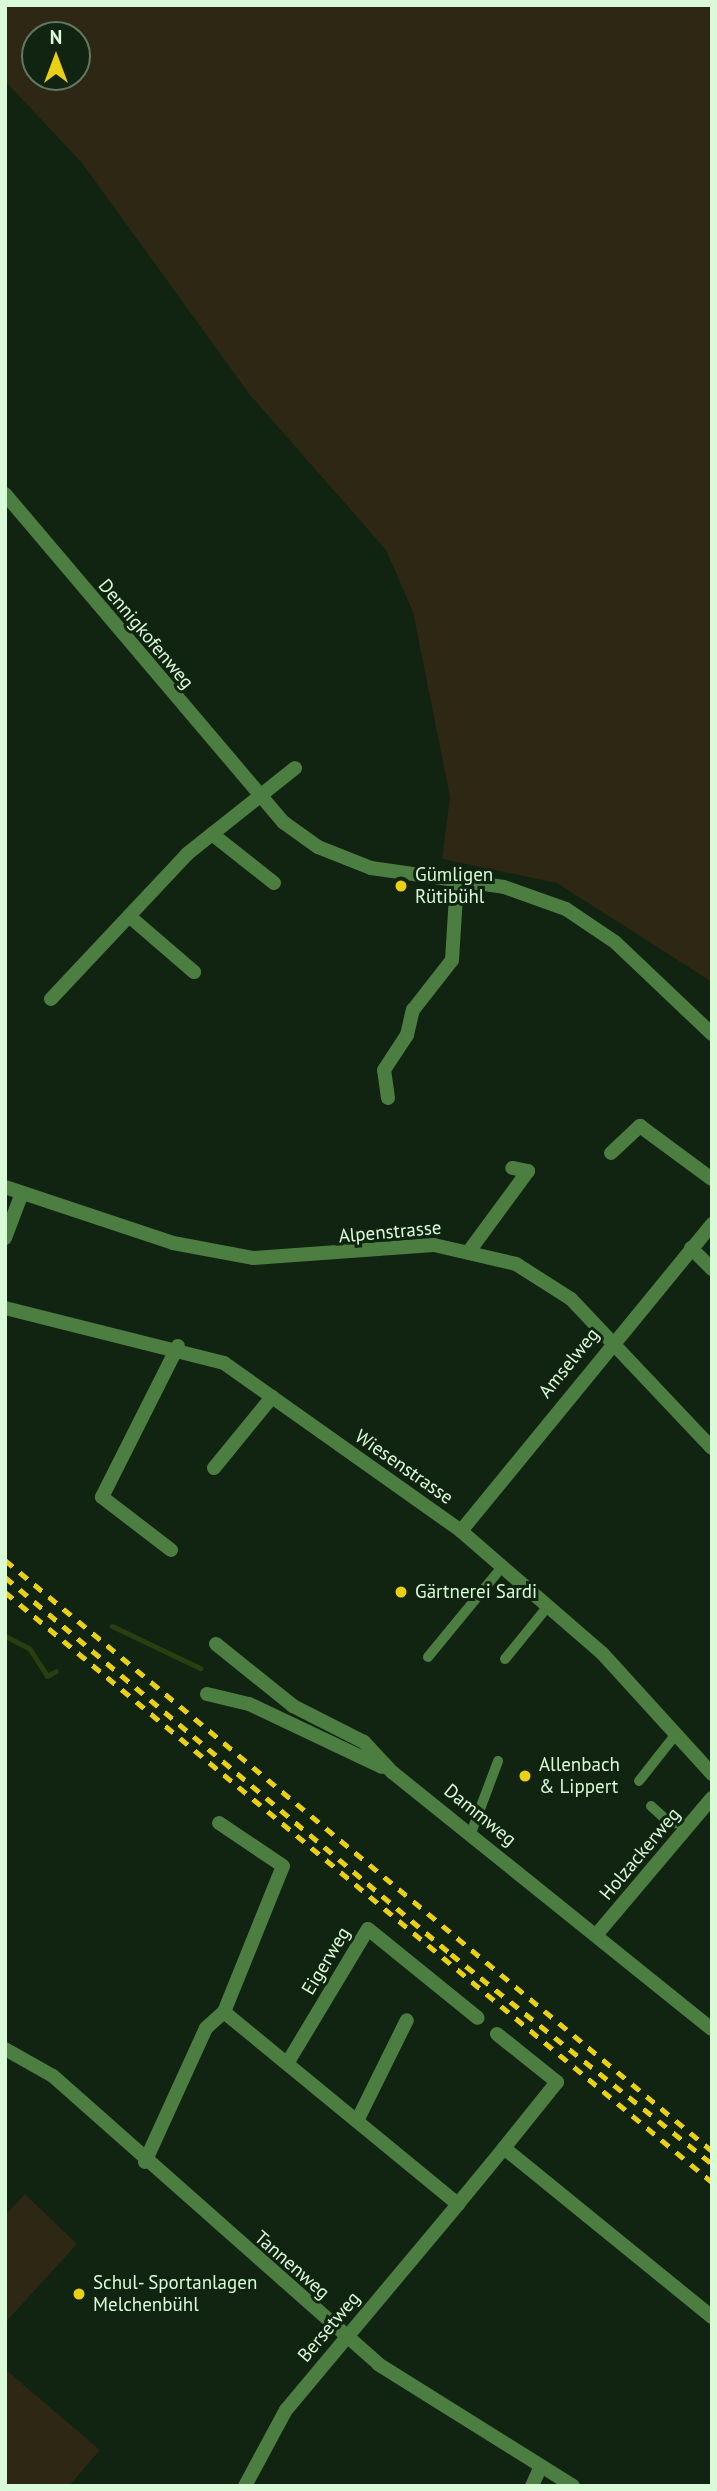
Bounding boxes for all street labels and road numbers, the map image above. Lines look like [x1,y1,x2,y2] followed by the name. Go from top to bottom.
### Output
[93,574,199,694] street label: Dennigkofenweg
[338,1216,442,1248] street label: Alpenstrasse
[534,1324,604,1402] street label: Amselweg
[351,1425,457,1509] street label: Wiesenstrasse
[439,1779,521,1851] street label: Dammweg
[595,1803,685,1905] street label: Holzackerweg
[297,1923,355,1999] street label: Eigerweg
[250,2226,334,2304] street label: Tannenweg
[293,2287,365,2367] street label: Bersetweg

